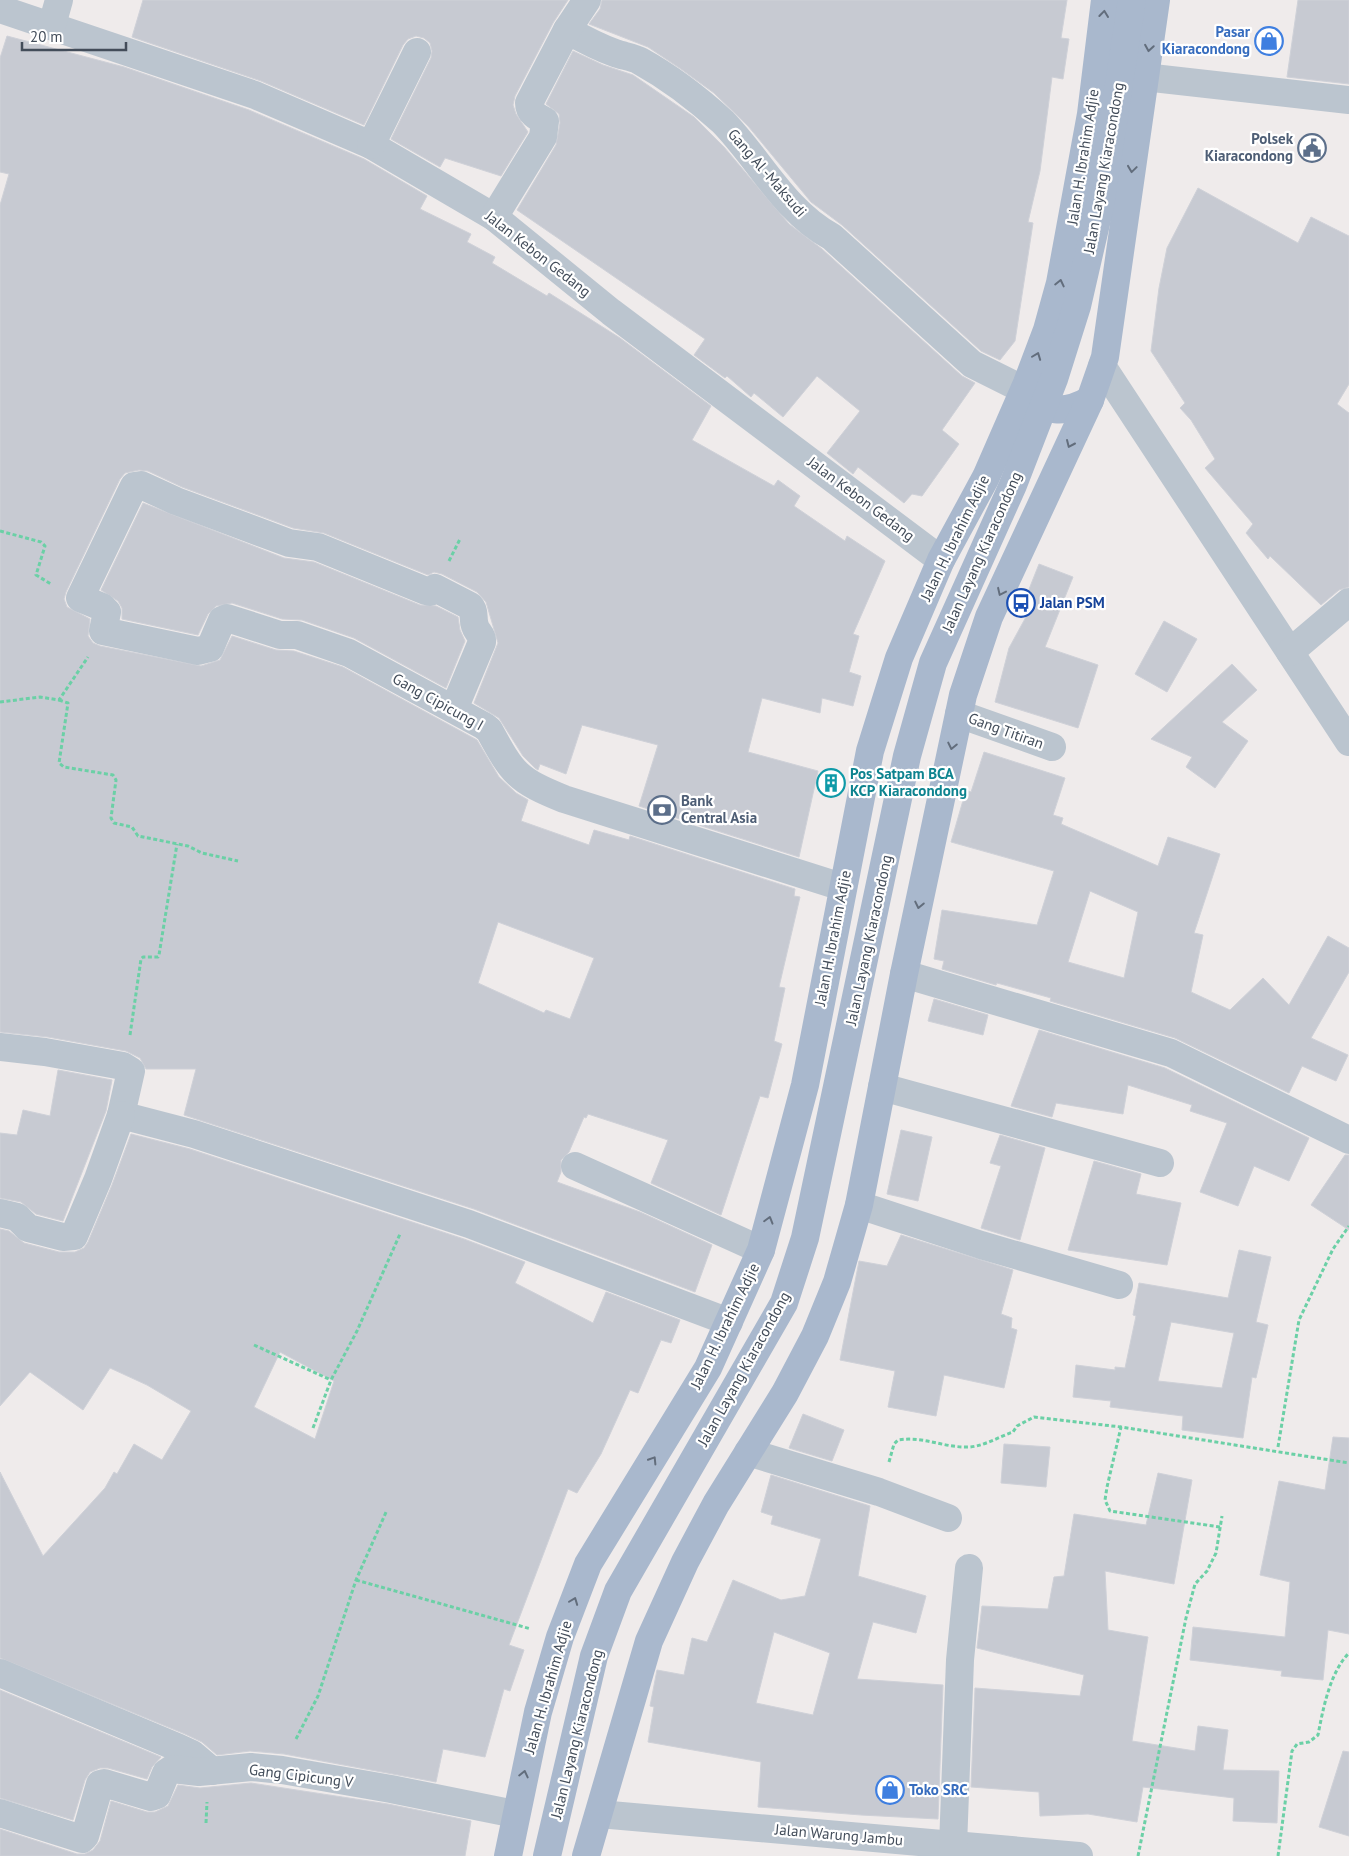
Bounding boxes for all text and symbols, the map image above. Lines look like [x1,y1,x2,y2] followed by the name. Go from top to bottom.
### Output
[1098,10,1108,18] one-way arrow
[22,20,126,52] scale bar
[1162,22,1251,58] place label: Pasar Kiaracondong
[1254,26,1284,56] shop icon: Pasar Kiaracondong
[30,27,63,46] text: 20 m
[1144,44,1154,53] one-way arrow
[1079,81,1128,256] street label: Jalan Layang Kiaracondong
[1062,88,1103,227] street label: Jalan H. Ibrahim Adjie
[724,125,811,221] street label: Gang Al -Maksudi
[1205,129,1294,165] place label: Polsek Kiaracondong
[1297,133,1327,163] public building icon: Polsek Kiaracondong
[1127,165,1138,173] one-way arrow
[481,206,595,301] street label: Jalan Kebon Gedang
[1054,279,1065,288] one-way arrow
[1031,352,1041,361] one-way arrow
[1065,439,1076,448] one-way arrow
[803,452,918,545] street label: Jalan Kebon Gedang
[937,469,1026,636] street label: Jalan Layang Kiaracondong
[915,472,993,605] street label: Jalan H. Ibrahim Adjie
[997,587,1008,596] one-way arrow
[1006,588,1036,618] bus stop icon: Jalan PSM
[1039,593,1105,612] place label: Jalan PSM
[389,669,487,734] street label: Gang Cipicung I
[966,708,1046,753] street label: Gang Titiran
[947,742,958,751] one-way arrow
[850,764,967,800] place label: Pos Satpam BCA KCP Kiaracondong
[816,768,846,798] building icon: Pos Satpam BCA KCP Kiaracondong
[681,791,757,827] place label: Bank Central Asia
[647,795,677,825] bank icon: Bank Central Asia
[841,853,896,1028] street label: Jalan Layang Kiaracondong
[810,869,855,1008] street label: Jalan H. Ibrahim Adjie
[914,901,924,910] one-way arrow
[764,1217,774,1225] one-way arrow
[685,1260,763,1393] street label: Jalan H. Ibrahim Adjie
[693,1288,794,1450] street label: Jalan Layang Kiaracondong
[646,1456,656,1465] one-way arrow
[568,1597,578,1606] one-way arrow
[519,1618,576,1756] street label: Jalan H. Ibrahim Adjie
[546,1647,607,1821] street label: Jalan Layang Kiaracondong
[248,1760,355,1791] street label: Gang Cipicung V
[518,1769,529,1778] one-way arrow
[875,1775,905,1805] shop icon: Toko SRC
[909,1780,968,1799] place label: Toko SRC
[773,1819,904,1850] street label: Jalan Warung Jambu

